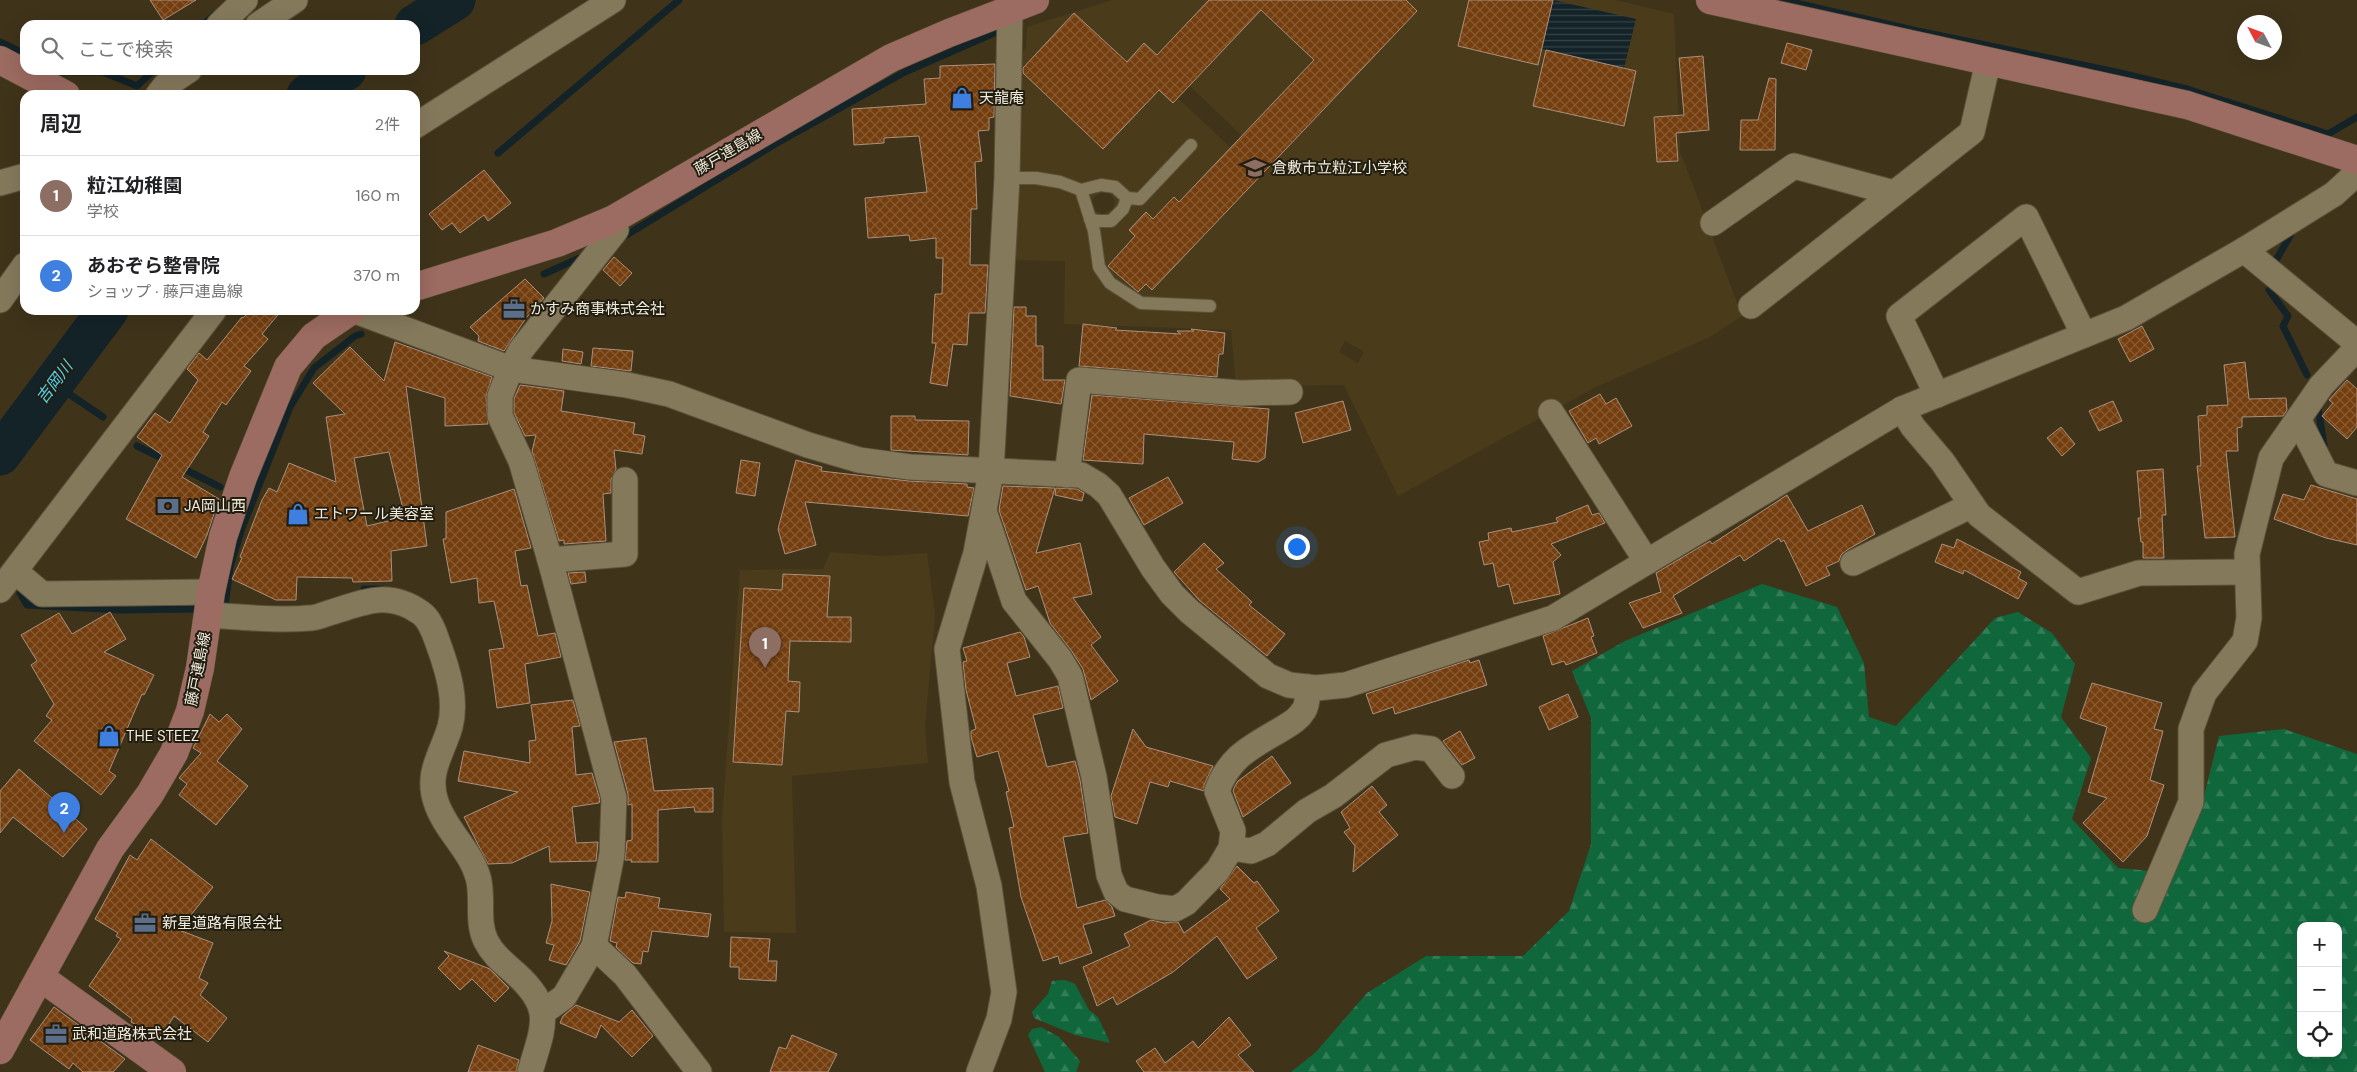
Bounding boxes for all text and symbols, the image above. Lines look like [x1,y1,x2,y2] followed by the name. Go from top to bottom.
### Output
[2237,15,2282,60] north arrow
[20,20,420,75] search box
[38,34,66,62] icon: search
[78,37,173,62] text: ここで検索
[949,85,975,111] shop icon: 天龍庵
[979,88,1024,108] place label: 天龍庵
[40,110,82,138] text: 周辺
[375,114,400,135] text: 2件
[691,125,765,179] street label: 藤戸連島線
[1242,155,1268,181] school or university icon: 倉敷市立粒江小学校
[1272,158,1407,178] place label: 倉敷市立粒江小学校
[87,173,182,198] text: 粒江幼稚園
[53,185,59,206] text: 1
[356,185,400,206] text: 160 m
[87,201,119,222] text: 学校
[87,253,220,278] text: あおぞら整骨院
[51,265,61,286] text: 2
[353,265,400,286] text: 370 m
[87,281,243,302] text: ショップ · 藤戸連島線
[501,296,527,322] office icon: かすみ商事株式会社
[530,299,665,319] place label: かすみ商事株式会社
[32,355,78,408] water label: 吉岡川
[155,493,181,519] bank icon: JA岡山西
[184,496,246,516] place label: JA岡山西
[285,501,311,527] shop icon: エトワール美容室
[314,504,434,524] place label: エトワール美容室
[1284,534,1310,560] your location
[749,627,781,668] pin: 1
[181,630,215,708] street label: 藤戸連島線
[96,723,122,749] shop icon: THE STEEZ
[126,726,199,746] place label: THE STEEZ
[48,792,80,833] pin: 2
[132,910,158,936] office icon: 新星道路有限会社
[162,913,282,933] place label: 新星道路有限会社
[2297,922,2342,1057] map controls
[2297,922,2342,967] button: +
[2297,967,2342,1012] button: −
[2297,1012,2342,1057] button: locate
[43,1021,69,1047] office icon: 武和道路株式会社
[72,1024,192,1044] place label: 武和道路株式会社

